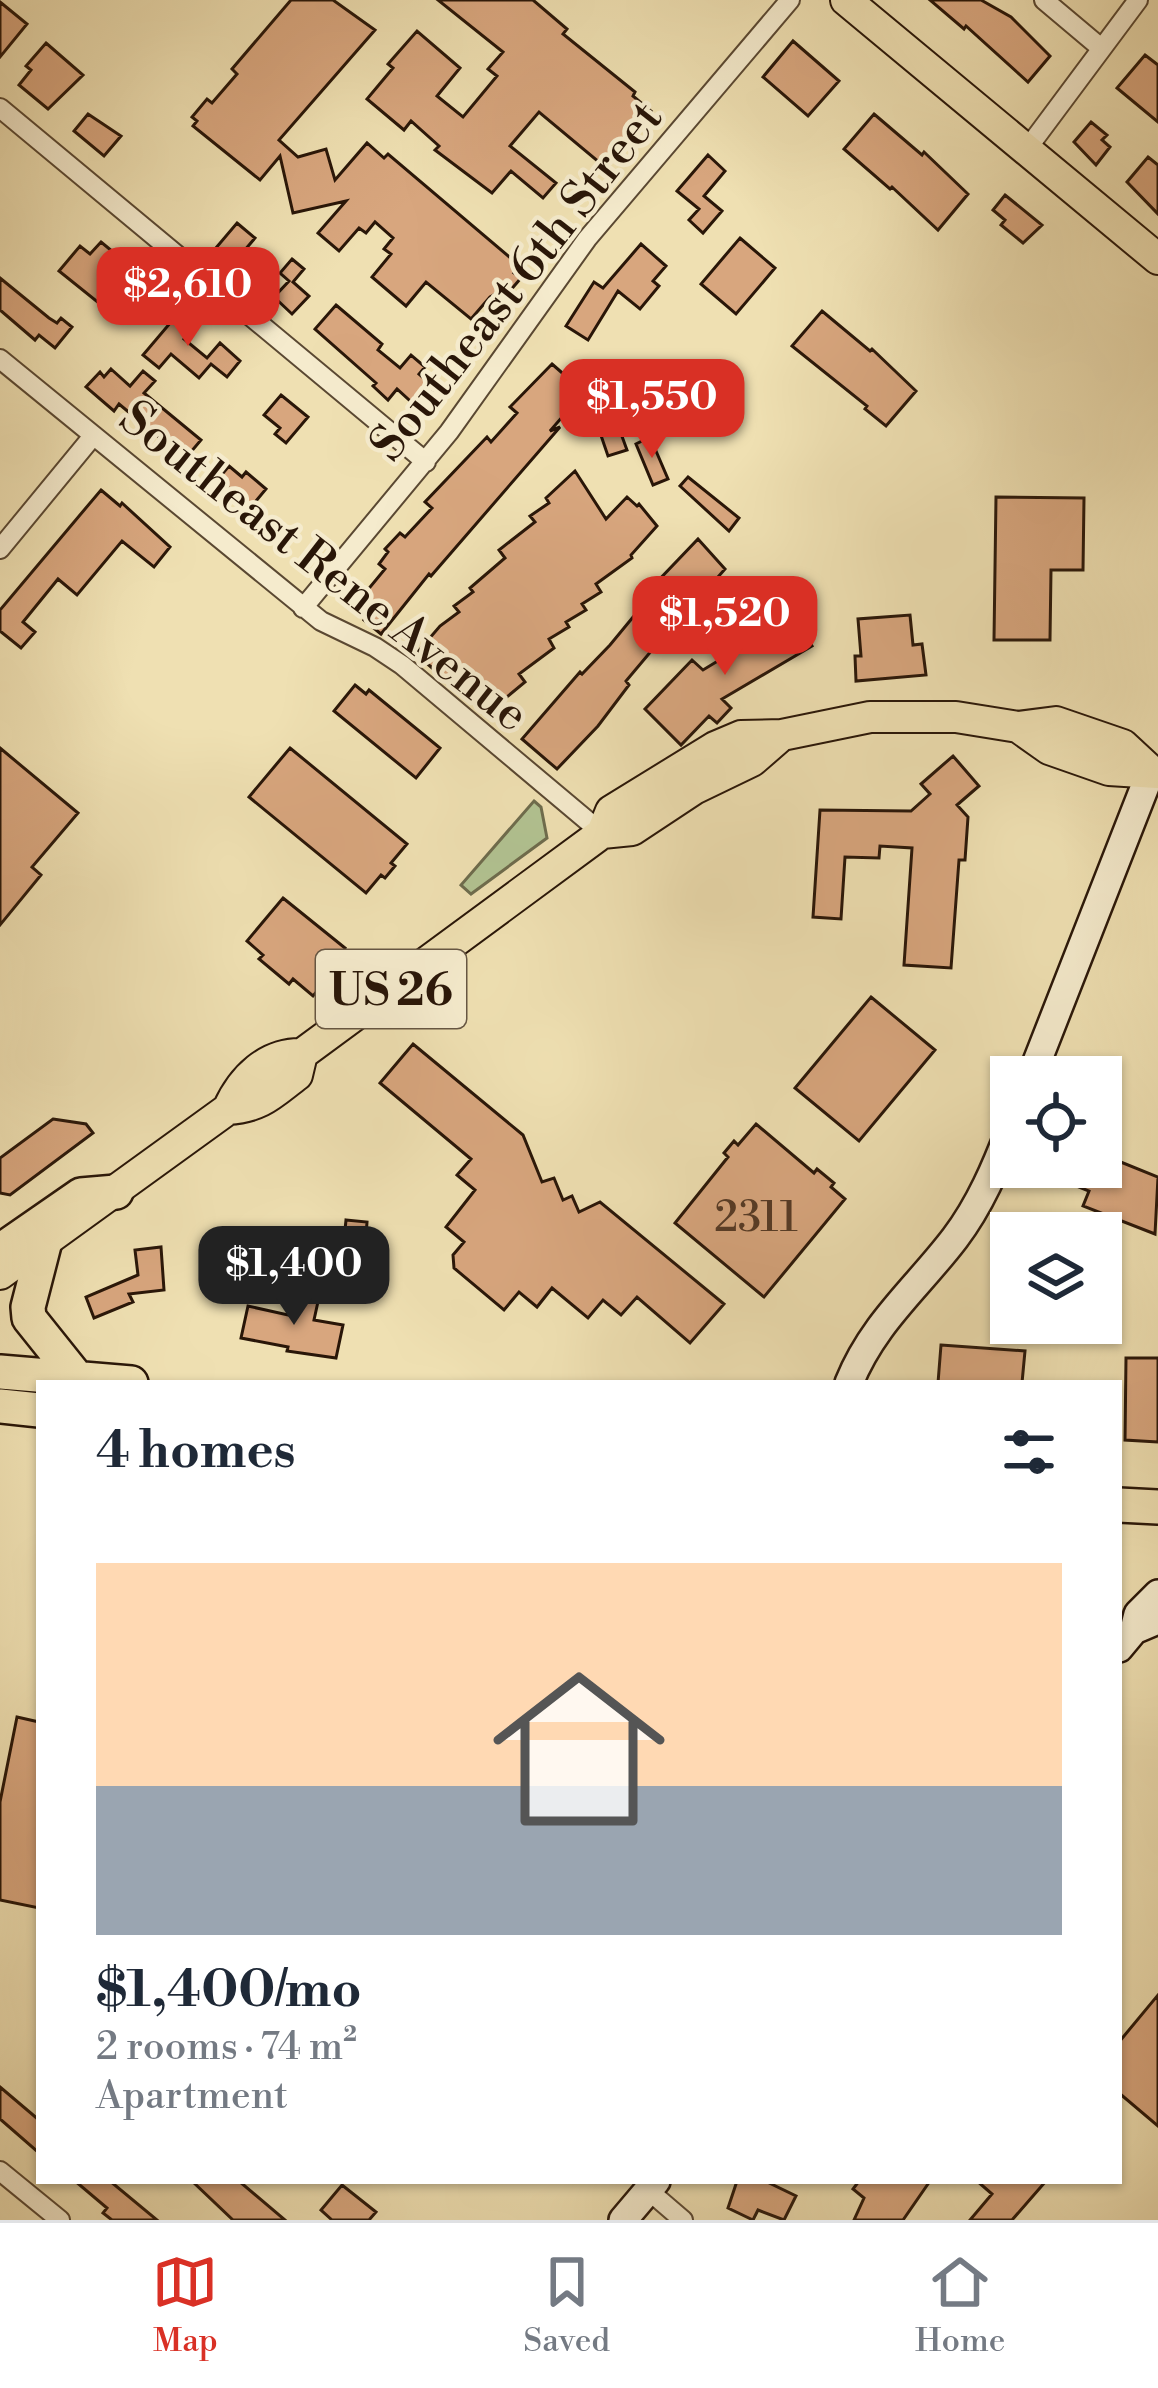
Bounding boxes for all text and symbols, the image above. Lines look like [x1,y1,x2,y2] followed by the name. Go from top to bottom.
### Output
[358,90,677,474] street label: Southeast 6th Street
[90,247,286,349] pin: $2,610
[124,261,252,310] text: $2,610
[554,359,750,461] pin: $1,550
[586,373,718,422] text: $1,550
[107,389,540,746] street label: Southeast Rene Avenue
[627,576,823,678] pin: $1,520
[659,590,791,639] text: $1,520
[316,950,466,1028] road number: US 26
[990,1056,1122,1344] map controls
[990,1056,1122,1188] button: locate
[714,1192,798,1245] house number: 2311
[990,1212,1122,1344] button: layers
[196,1226,392,1328] pin: $1,400
[225,1240,363,1289] text: $1,400
[996,1419,1062,1485] icon: filters
[96,1420,296,1484] text: 4 homes
[471,1641,687,1857] icon: home
[96,1959,362,2023] text: $1,400/mo
[96,2023,357,2072] text: 2 rooms · 74 m²
[96,2072,288,2121] text: Apartment
[152,2249,218,2362] tab: Map
[523,2249,610,2362] tab: Saved
[915,2249,1006,2362] tab: Home

